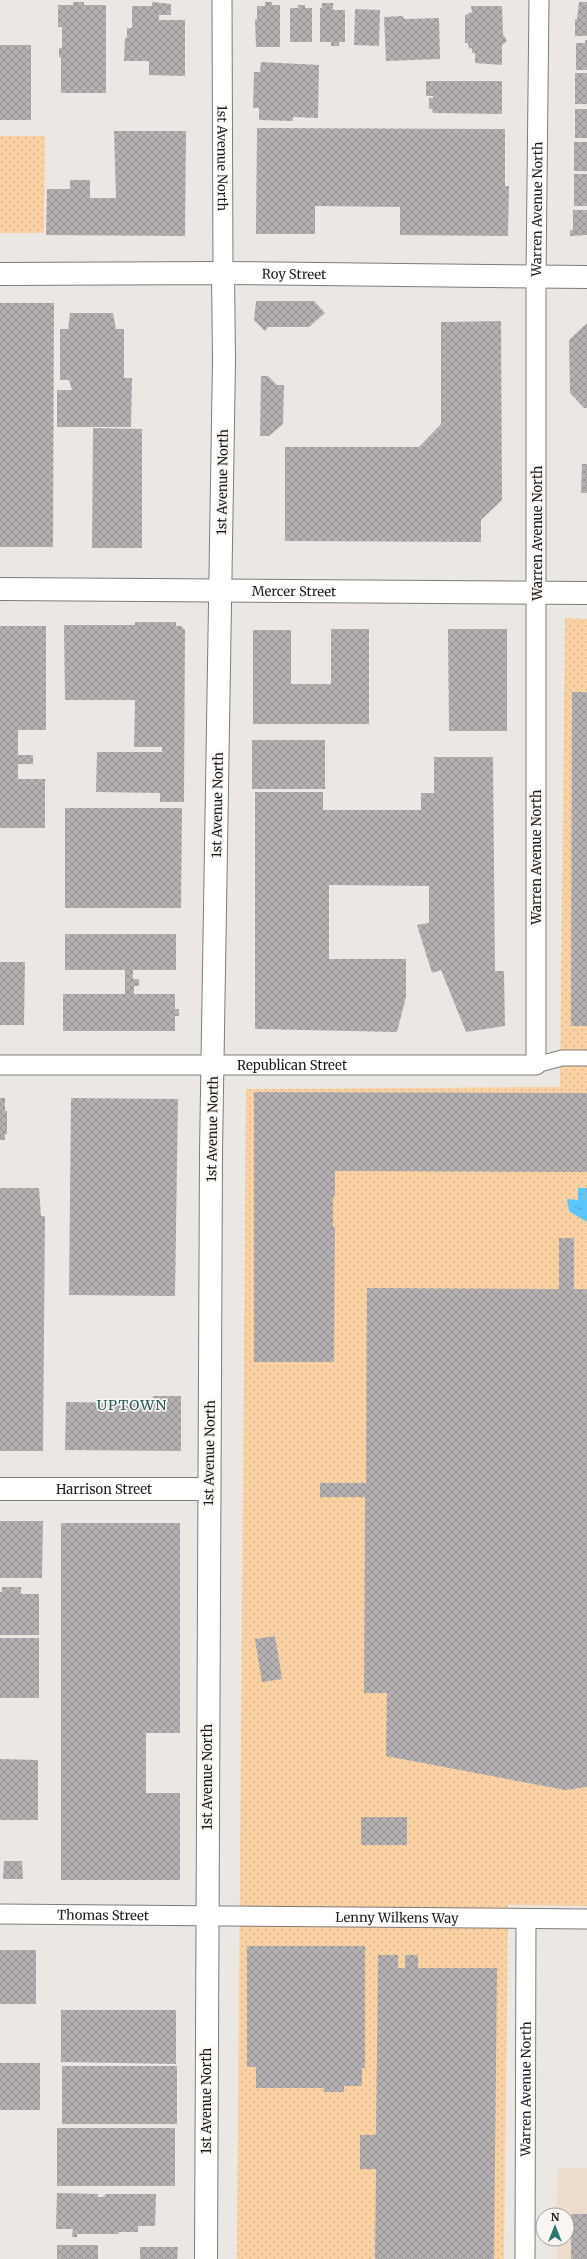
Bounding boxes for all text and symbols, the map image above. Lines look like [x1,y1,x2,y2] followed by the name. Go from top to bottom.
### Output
[213,105,231,211] street label: 1st Avenue North
[528,141,546,278] street label: Warren Avenue North
[262,265,326,283] street label: Roy Street
[213,428,232,535] street label: 1st Avenue North
[529,465,546,601] street label: Warren Avenue North
[252,583,336,600] street label: Mercer Street
[208,751,227,858] street label: 1st Avenue North
[528,789,545,925] street label: Warren Avenue North
[237,1057,347,1074] street label: Republican Street
[203,1075,222,1182] street label: 1st Avenue North
[97,1396,167,1414] district label: UPTOWN
[200,1399,219,1506] street label: 1st Avenue North
[56,1481,152,1498] street label: Harrison Street
[199,1724,216,1830] street label: 1st Avenue North
[57,1906,149,1924] street label: Thomas Street
[335,1909,459,1927] street label: Lenny Wilkens Way
[517,2021,535,2158] street label: Warren Avenue North
[198,2048,215,2154] street label: 1st Avenue North
[535,2207,575,2247] north arrow
[551,2210,560,2224] text: N

